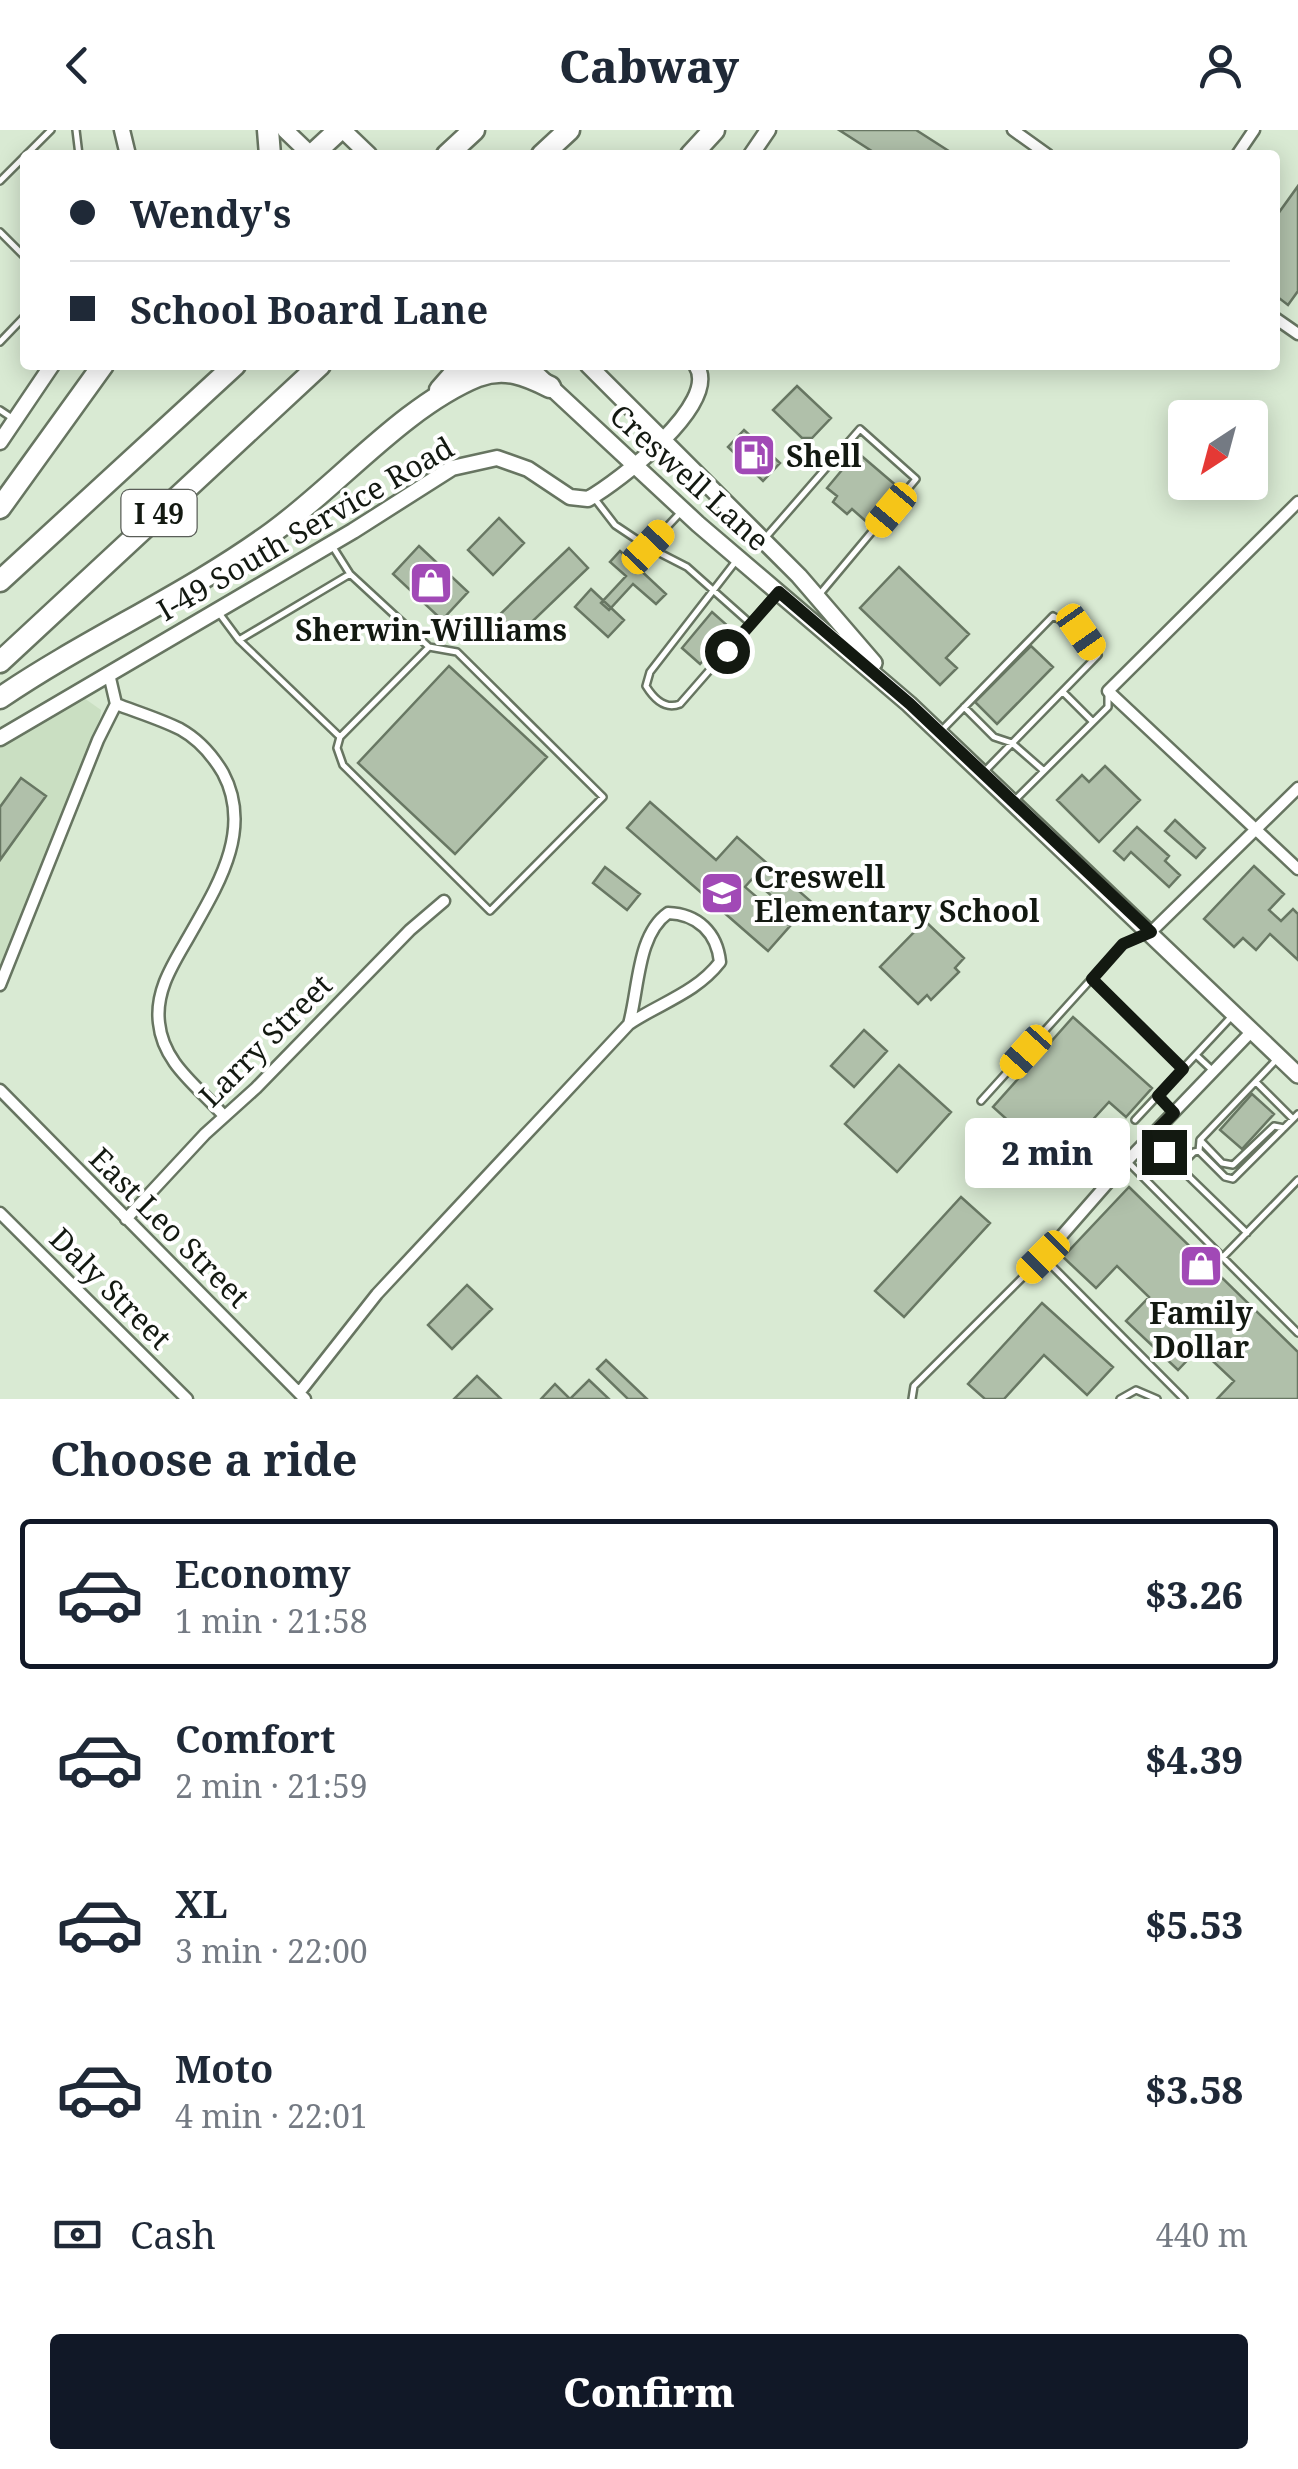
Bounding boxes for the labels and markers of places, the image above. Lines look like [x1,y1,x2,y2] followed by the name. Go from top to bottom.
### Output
[731,432,777,478] fuel station icon: Shell
[786,435,862,476] place label: Shell
[408,560,454,606] shop icon: Sherwin-Williams
[295,609,567,650] place label: Sherwin-Williams
[754,856,1040,931] place label: Creswell Elementary School
[699,870,745,916] school or university icon: Creswell Elementary School
[1178,1243,1224,1289] shop icon: Family Dollar
[1149,1292,1253,1367] place label: Family Dollar

